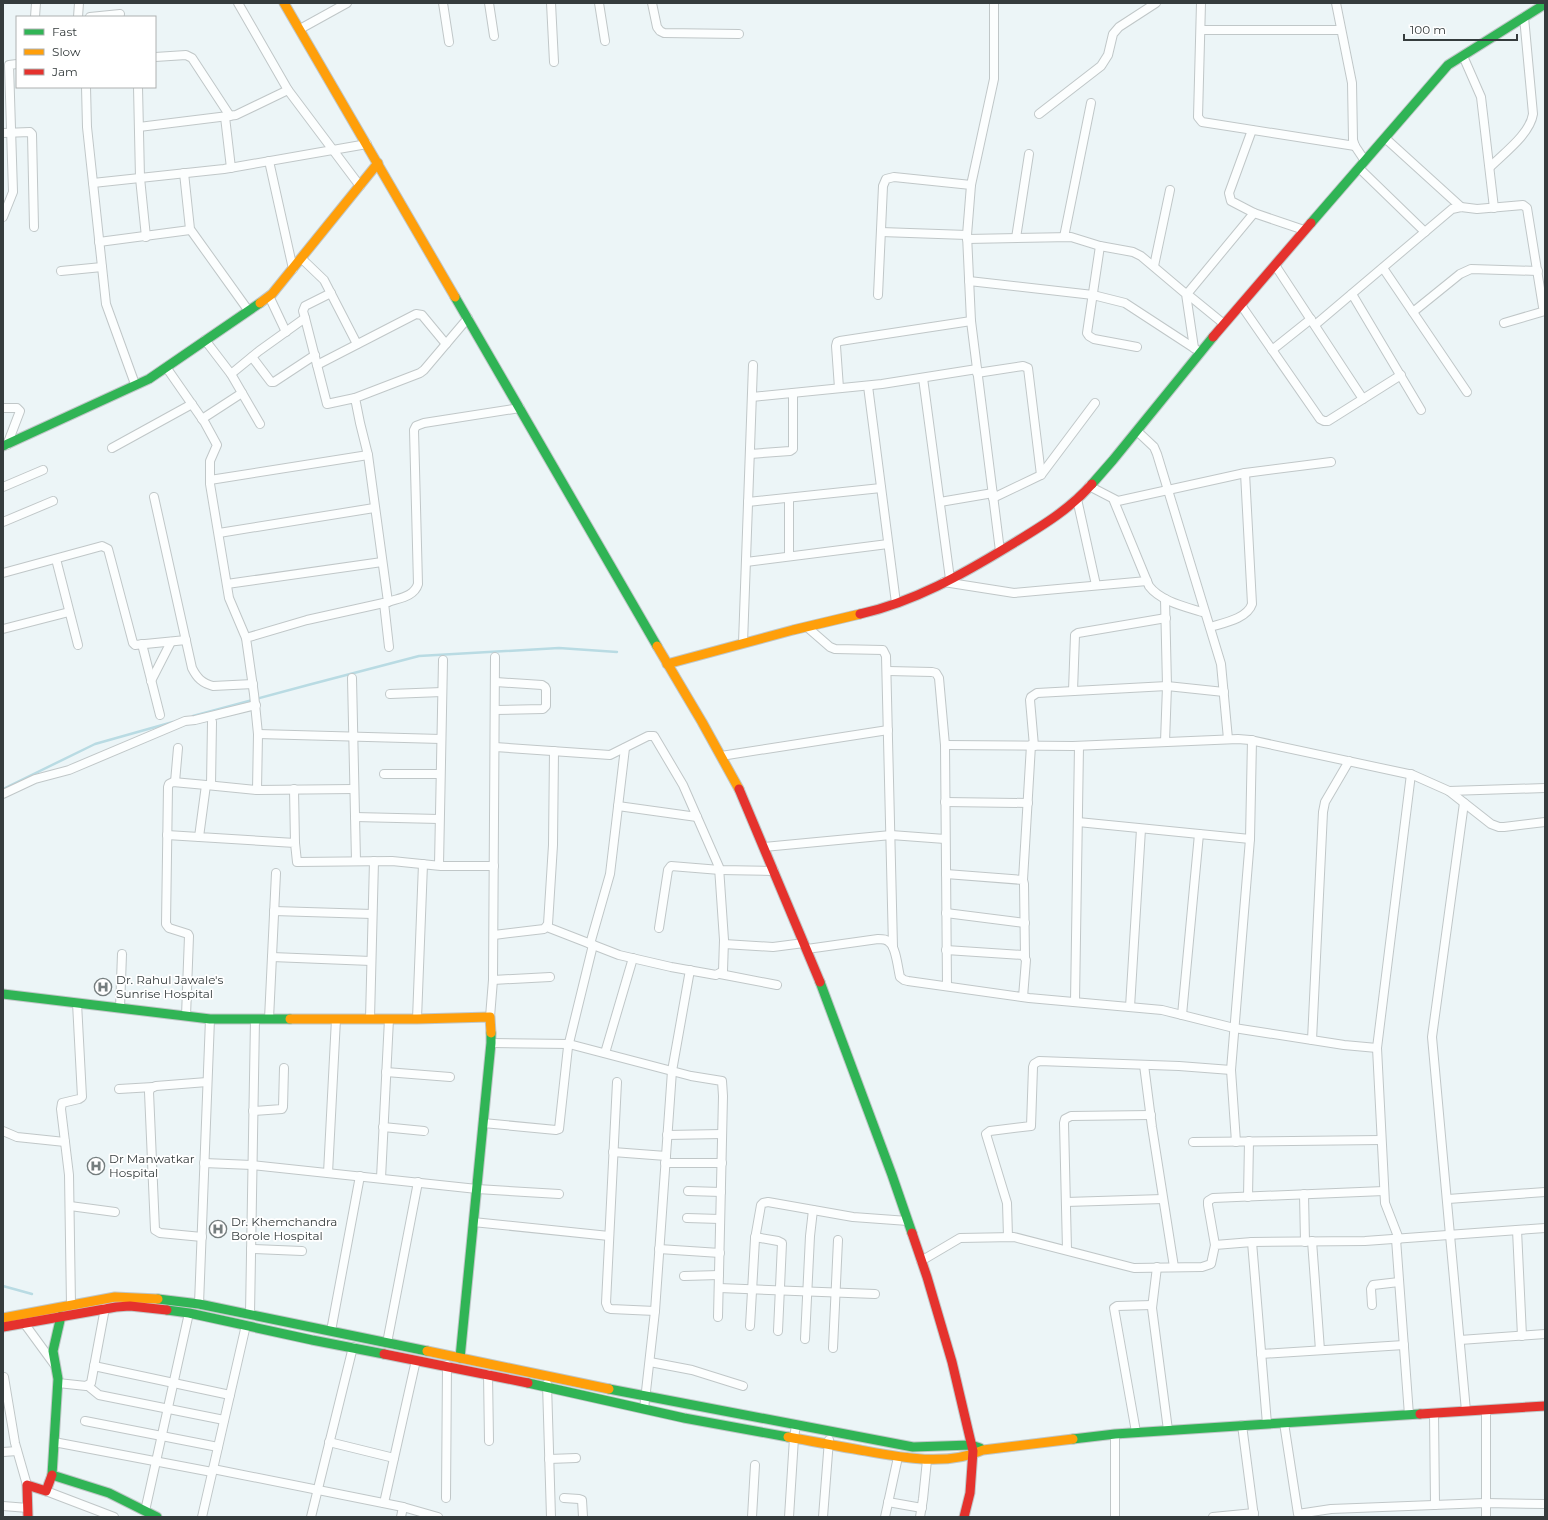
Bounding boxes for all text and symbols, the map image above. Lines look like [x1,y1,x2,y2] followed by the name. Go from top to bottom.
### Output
[16,16,156,88] legend
[1404,16,1517,42] scale bar
[1410,22,1446,37] text: 100 m
[52,24,77,39] text: Fast
[52,44,81,59] text: Slow
[51,64,78,79] text: Jam
[116,972,224,1001] place label: Dr. Rahul Jawale's Sunrise Hospital
[93,977,113,997] hospital icon: Dr. Rahul Jawale's Sunrise Hospital
[109,1151,195,1180] place label: Dr Manwatkar Hospital
[86,1156,106,1176] hospital icon: Dr Manwatkar Hospital
[231,1214,337,1243] place label: Dr. Khemchandra Borole Hospital
[208,1219,228,1239] hospital icon: Dr. Khemchandra Borole Hospital

